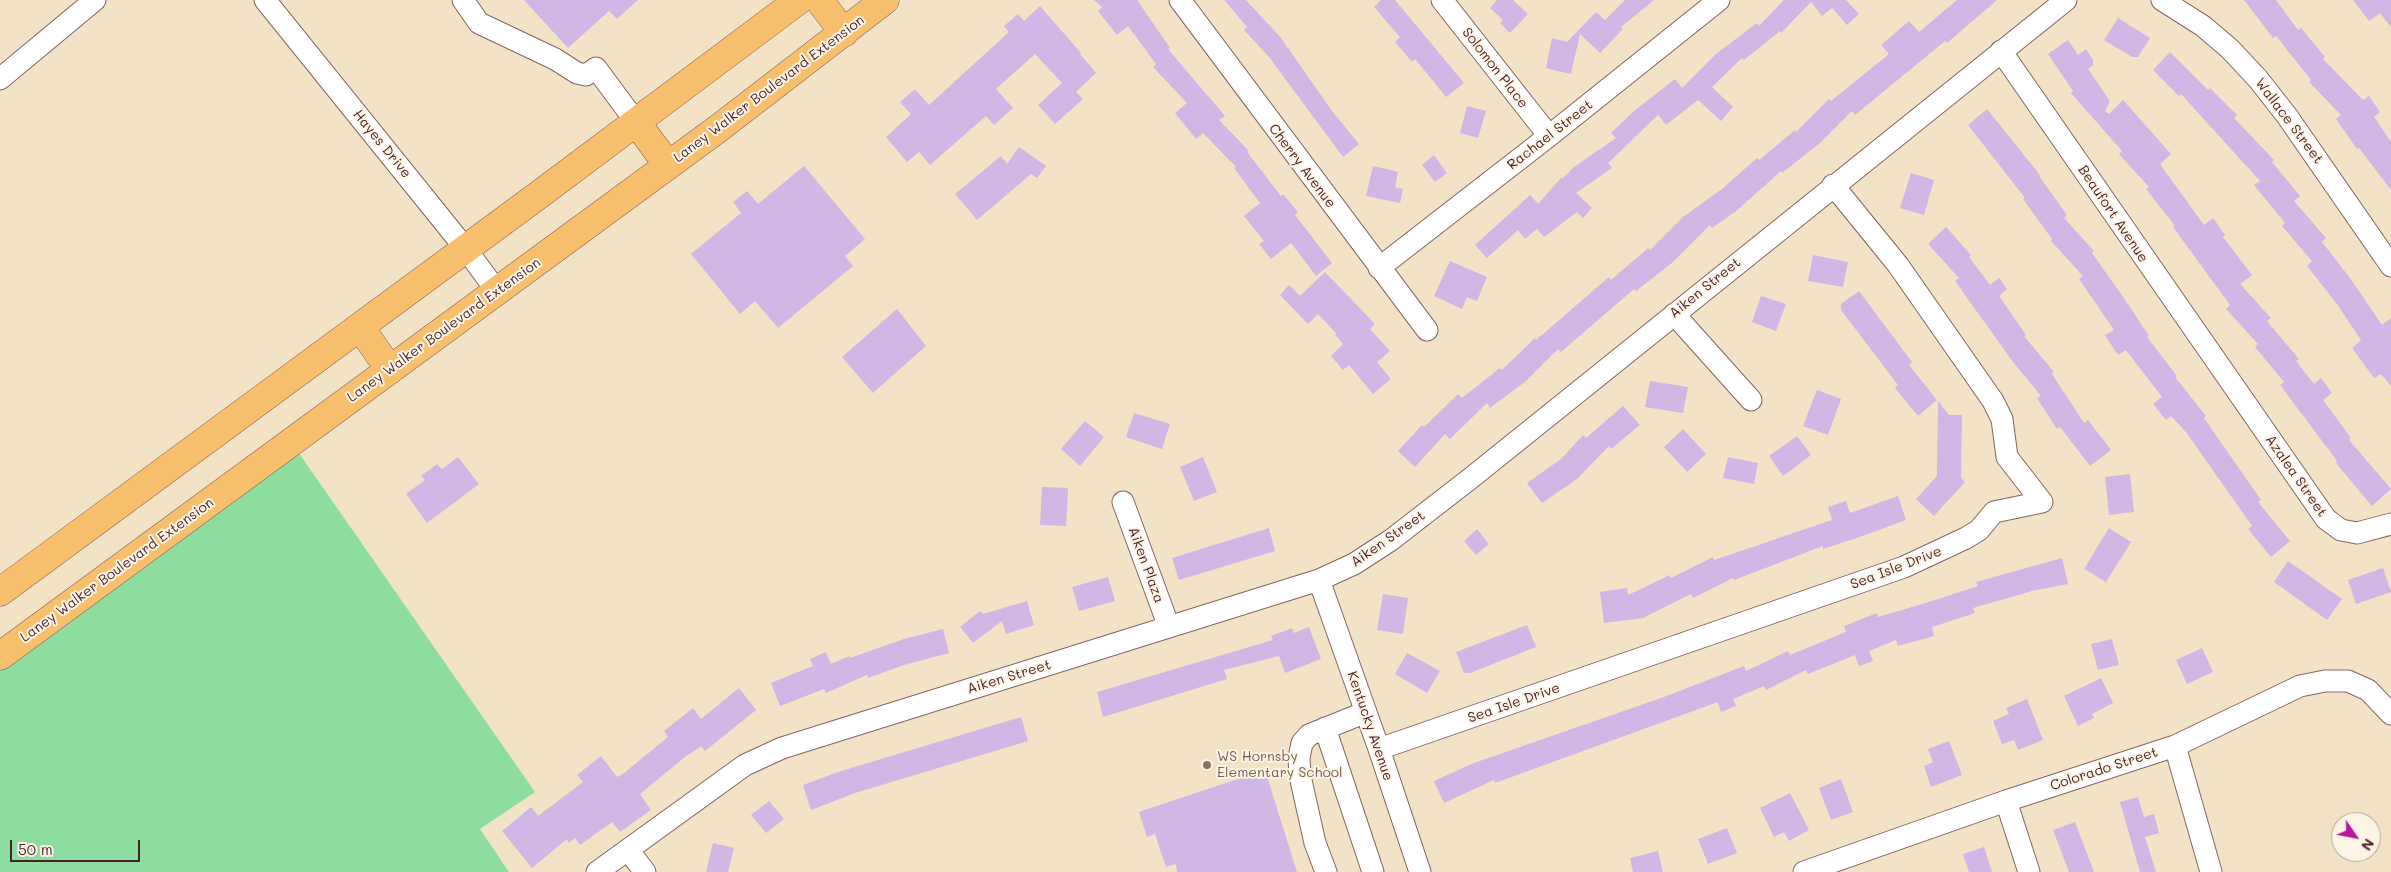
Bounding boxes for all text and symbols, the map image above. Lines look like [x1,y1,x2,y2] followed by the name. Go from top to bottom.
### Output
[670,12,868,166] street label: Laney Walker Boulevard Extension
[1458,24,1532,112] street label: Solomon Place
[2251,75,2327,167] street label: Wallace Street
[1504,96,1596,174] street label: Rachael Street
[349,106,415,182] street label: Hayes Drive
[1265,121,1339,211] street label: Cherry Avenue
[2074,162,2152,266] street label: Beaufort Avenue
[344,254,544,406] street label: Laney Walker Boulevard Extension
[1666,254,1744,322] street label: Aiken Street
[2262,432,2330,520] street label: Azalea Street
[17,494,217,646] street label: Laney Walker Boulevard Extension
[1348,507,1428,571] street label: Aiken Street
[1124,525,1168,605] street label: Aiken Plaza
[1848,543,1944,593] street label: Sea Isle Drive
[965,656,1053,698] street label: Aiken Street
[1343,669,1397,783] street label: Kentucky Avenue
[1466,679,1562,727] street label: Sea Isle Drive
[2048,744,2160,794] street label: Colorado Street
[1217,749,1343,782] place label: WS Hornsby Elementary School
[1201,759,1213,771] marker: WS Hornsby Elementary School
[2331,812,2381,862] north arrow
[12,830,142,862] scale bar
[2357,835,2379,855] text: N
[18,839,53,859] text: 50 m

